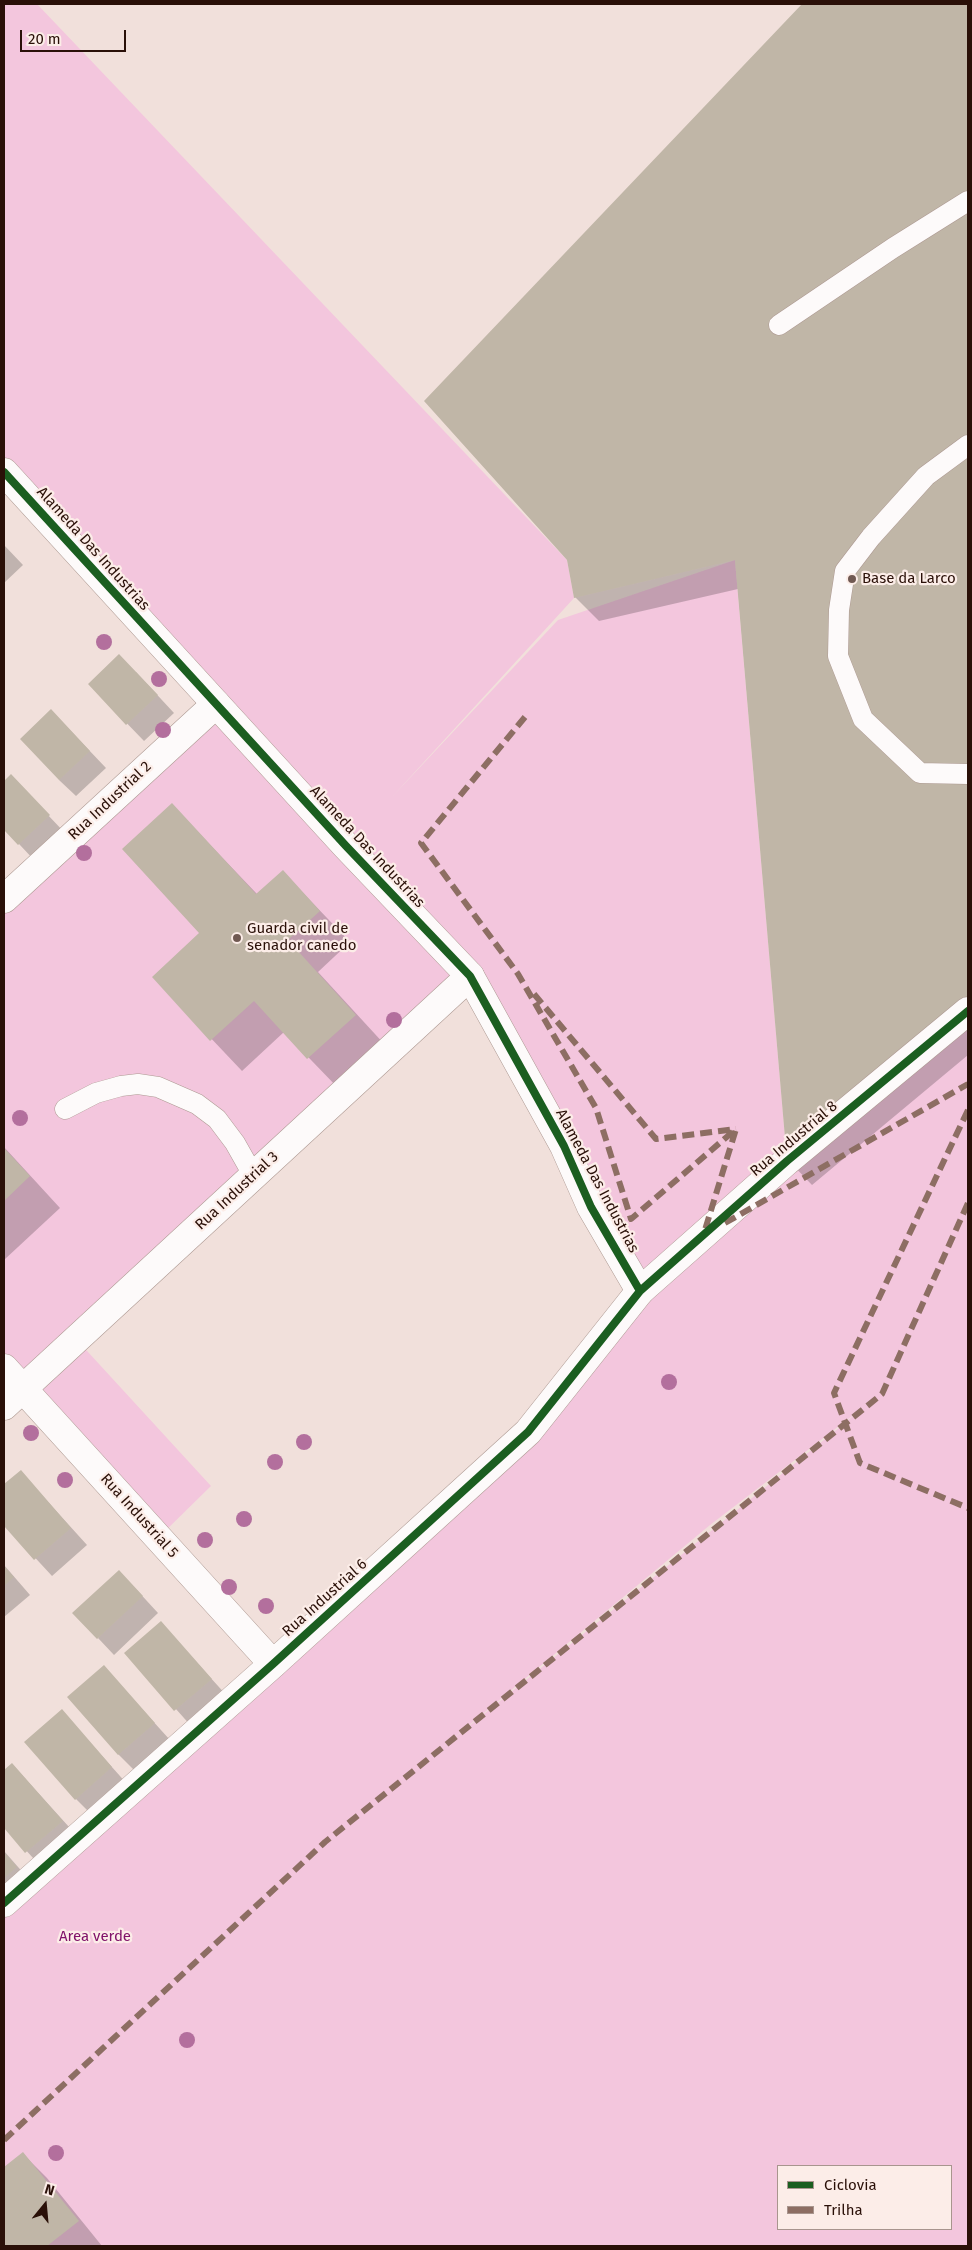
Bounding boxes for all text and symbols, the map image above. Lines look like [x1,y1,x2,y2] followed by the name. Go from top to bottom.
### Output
[22,20,129,52] scale bar
[28,30,61,48] text: 20 m
[33,483,153,615] street label: Alameda Das Industrias
[862,570,956,588] place label: Base da Larco
[846,573,858,585] marker: Base da Larco
[65,758,155,844] street label: Rua Industrial 2
[306,782,428,912] street label: Alameda Das Industrias
[247,920,356,955] place label: Guarda civil de senador canedo
[231,932,243,944] marker: Guarda civil de senador canedo
[747,1097,841,1181] street label: Rua Industrial 8
[551,1106,643,1256] street label: Alameda Das Industrias
[192,1148,282,1234] street label: Rua Industrial 3
[96,1470,182,1562] street label: Rua Industrial 5
[279,1555,371,1641] street label: Rua Industrial 6
[59,1928,131,1946] park label: Area verde
[777,2165,952,2230] legend
[824,2176,877,2194] text: Ciclovia
[20,2180,70,2230] north arrow
[43,2181,56,2200] text: N
[824,2201,863,2219] text: Trilha

